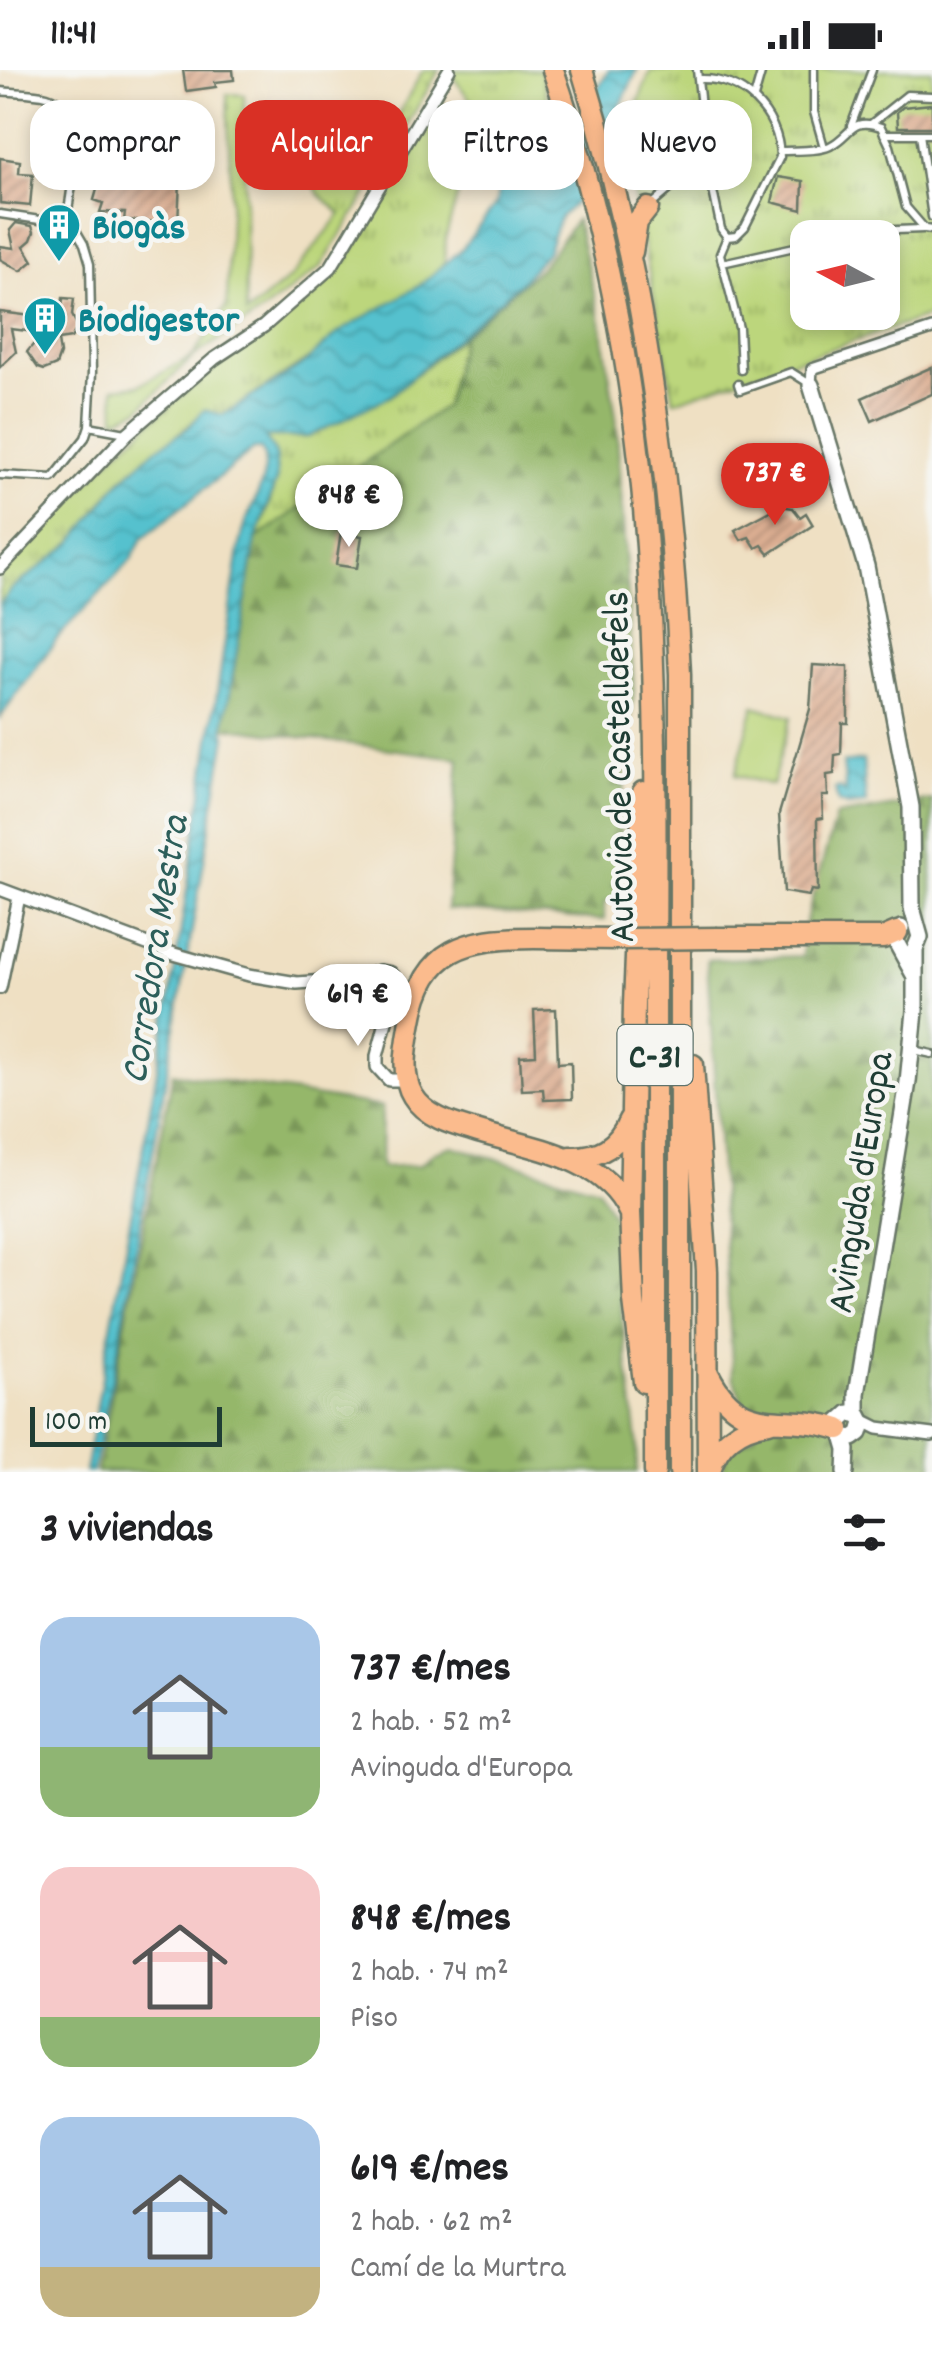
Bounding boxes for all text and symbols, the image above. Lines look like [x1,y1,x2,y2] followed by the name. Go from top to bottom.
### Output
[50,8,97,63] text: 11:41
[30,100,215,190] chip: Comprar
[235,100,408,190] chip: Alquilar
[428,100,584,190] chip: Filtros
[604,100,752,190] chip: Nuevo
[36,202,82,263] building icon: Biogàs
[92,203,185,258] place label: Biogàs
[790,220,900,330] north arrow
[790,220,900,330] map controls
[22,295,68,356] building icon: Biodigestor
[78,296,240,351] place label: Biodigestor
[705,443,845,528] pin: 737 €
[743,452,807,498] text: 737 €
[279,465,419,550] pin: 848 €
[317,474,381,520] text: 848 €
[592,591,653,943] street label: Autovia de Castelldefels
[109,810,208,1088] water label: Corredora Mestra
[288,964,428,1049] pin: 619 €
[327,973,389,1019] text: 619 €
[618,1025,692,1085] road number: C-31
[816,1047,911,1317] street label: Avinguda d'Europa
[30,1402,222,1446] scale bar
[45,1404,107,1444] text: 100 m
[40,1502,214,1562] text: 3 viviendas
[837,1505,892,1560] icon: filters
[350,1641,511,1701] text: 737 €/mes
[120,1657,240,1777] icon: home
[350,1701,512,1747] text: 2 hab. · 52 m²
[350,1747,572,1793] text: Avinguda d'Europa
[350,1891,511,1951] text: 848 €/mes
[120,1907,240,2027] icon: home
[350,1951,509,1997] text: 2 hab. · 74 m²
[350,1997,398,2043] text: Piso
[350,2141,509,2201] text: 619 €/mes
[120,2157,240,2277] icon: home
[350,2201,513,2247] text: 2 hab. · 62 m²
[350,2247,566,2293] text: Camí de la Murtra

